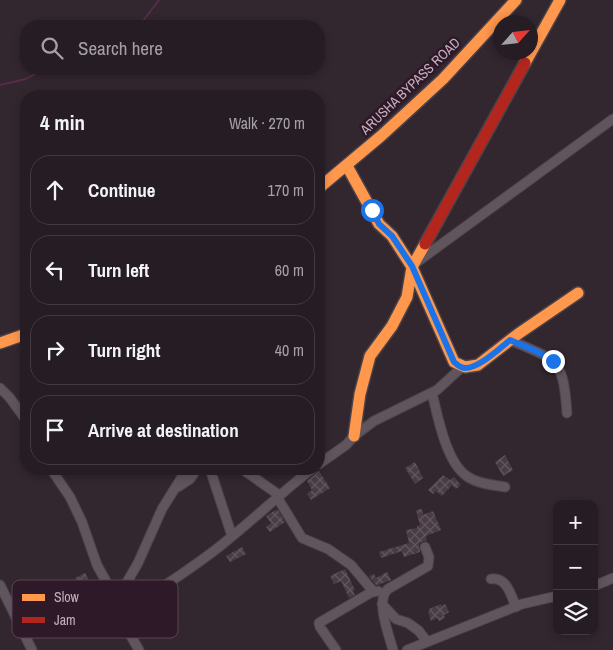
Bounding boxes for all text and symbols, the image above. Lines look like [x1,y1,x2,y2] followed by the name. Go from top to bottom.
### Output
[493,15,538,60] north arrow
[20,20,325,75] search box
[38,34,66,62] icon: search
[356,34,464,139] street label: ARUSHA BYPASS ROAD
[78,35,163,61] text: Search here
[40,108,85,137] text: 4 min
[229,112,305,134] text: Walk · 270 m
[41,176,69,204] icon: ahead
[88,177,156,203] text: Continue
[268,179,304,201] text: 170 m
[361,199,384,222] route start
[41,256,69,284] icon: left
[88,257,149,283] text: Turn left
[275,259,304,281] text: 60 m
[41,336,69,364] icon: right
[88,337,160,363] text: Turn right
[275,339,304,361] text: 40 m
[542,350,565,373] route end
[41,416,69,444] icon: arrive
[88,417,239,443] text: Arrive at destination
[553,500,598,635] map controls
[553,500,598,545] button: +
[553,545,598,590] button: −
[12,580,178,638] legend
[54,588,80,606] text: Slow
[553,590,598,635] button: layers
[54,611,76,629] text: Jam

